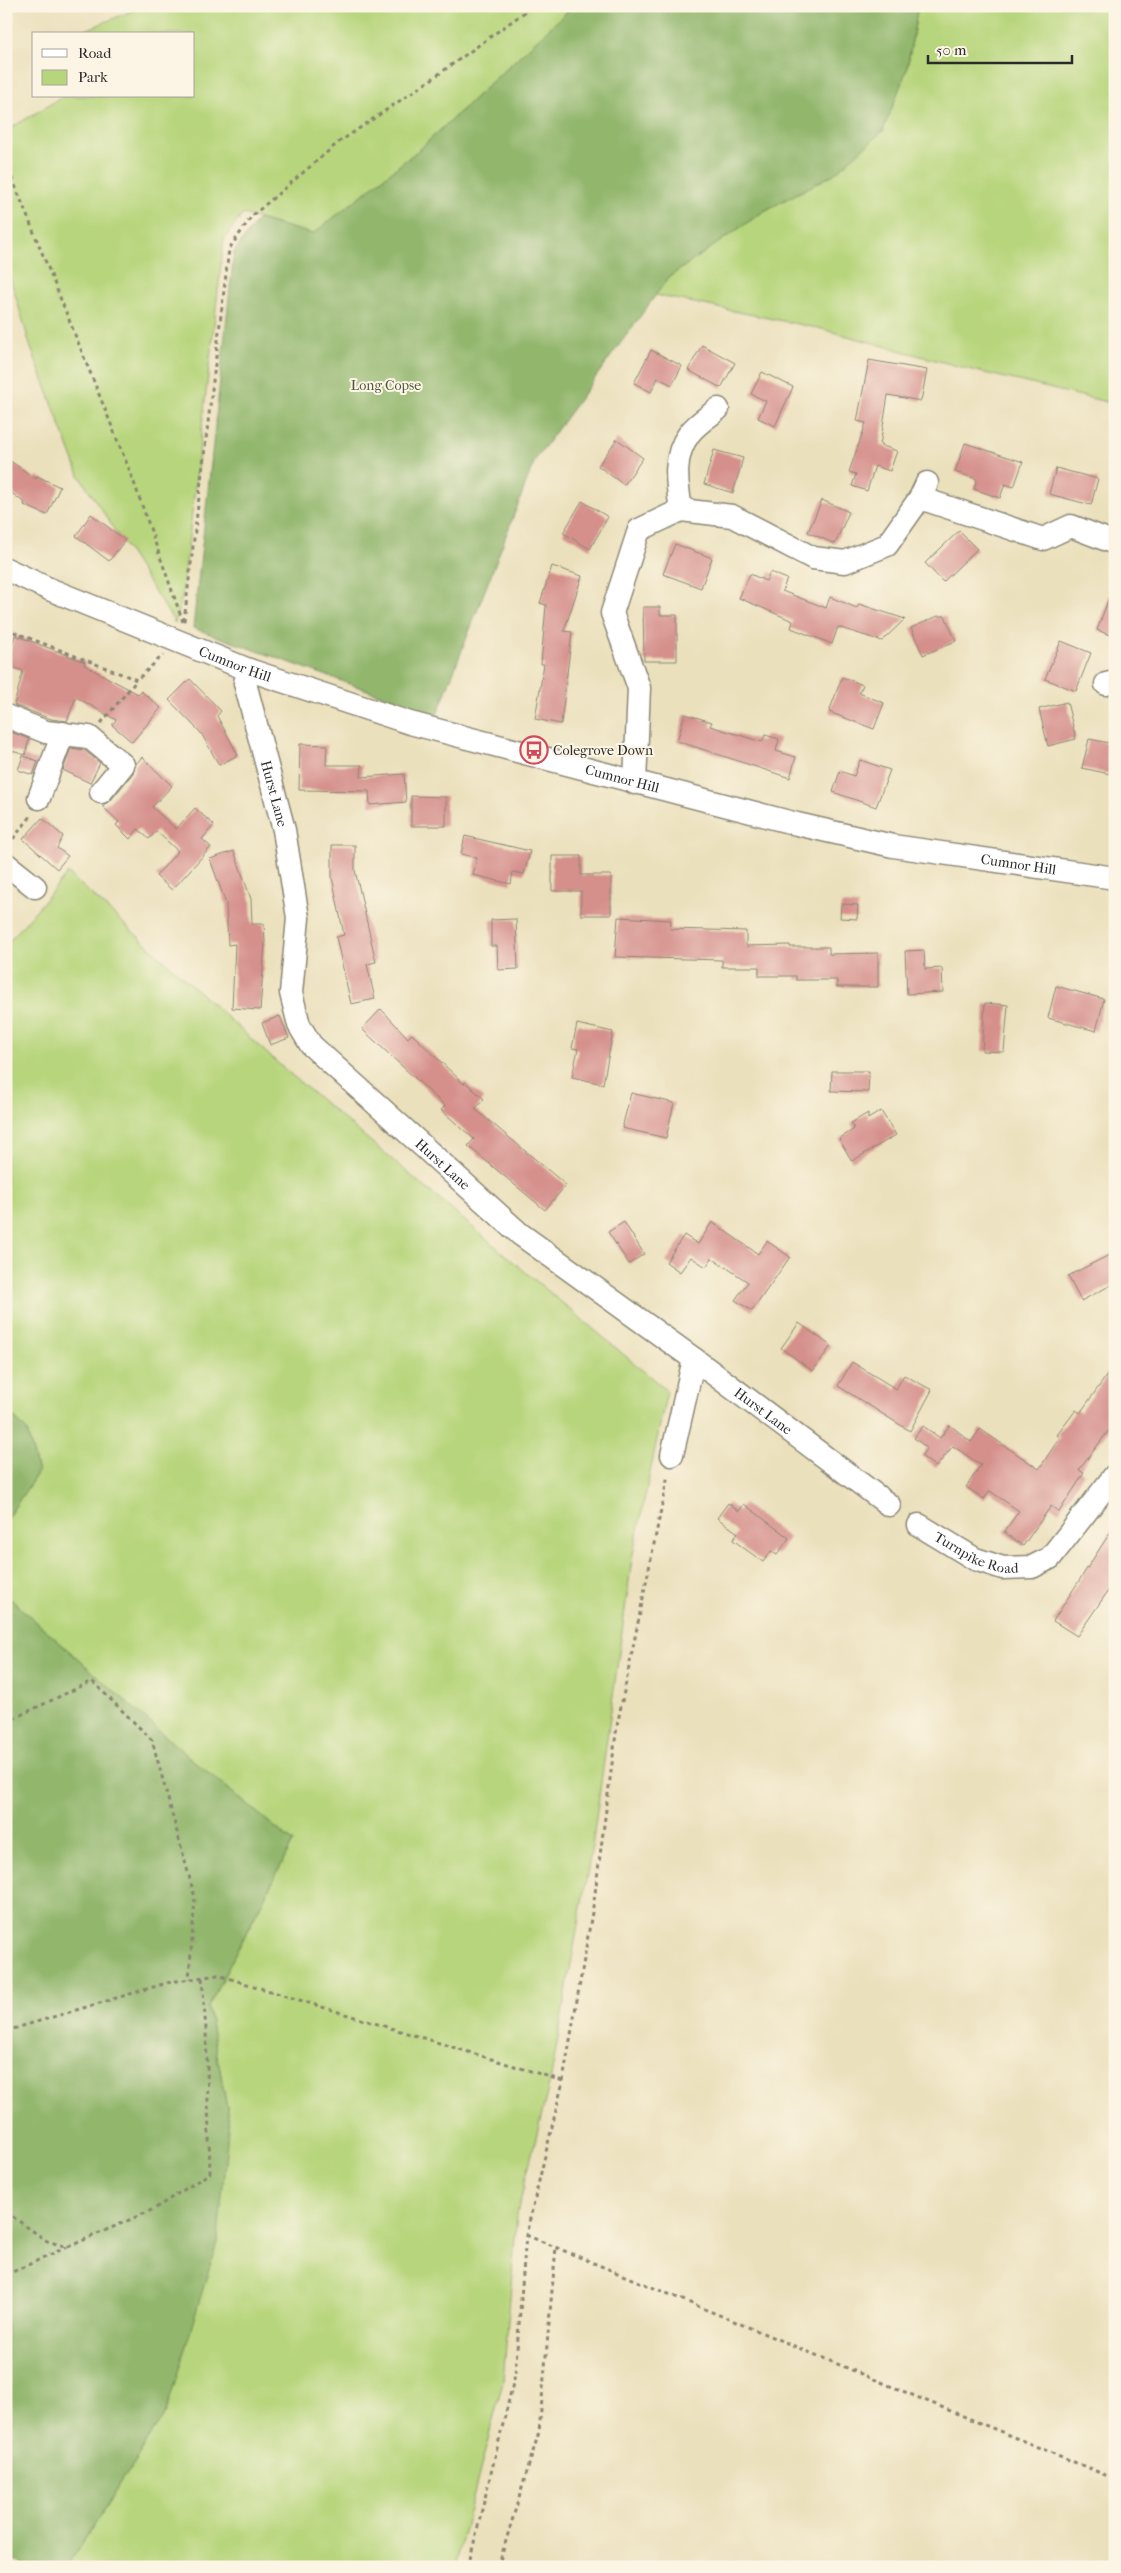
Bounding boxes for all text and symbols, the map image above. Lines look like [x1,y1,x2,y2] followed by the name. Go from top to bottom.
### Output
[32,32,195,98] legend
[928,32,1072,64] scale bar
[936,41,967,59] text: 50 m
[78,44,112,62] text: Road
[78,68,108,86] text: Park
[351,377,421,394] park label: Long Copse
[196,642,273,685] street label: Cumnor Hill
[519,735,549,765] bus stop icon: Colegrove Down
[553,742,653,759] place label: Colegrove Down
[257,759,291,829] street label: Hurst Lane
[583,761,661,796] street label: Cumnor Hill
[980,850,1058,878] street label: Cumnor Hill
[412,1135,474,1193] street label: Hurst Lane
[731,1384,796,1438] street label: Hurst Lane
[931,1528,1019,1577] street label: Turnpike Road

